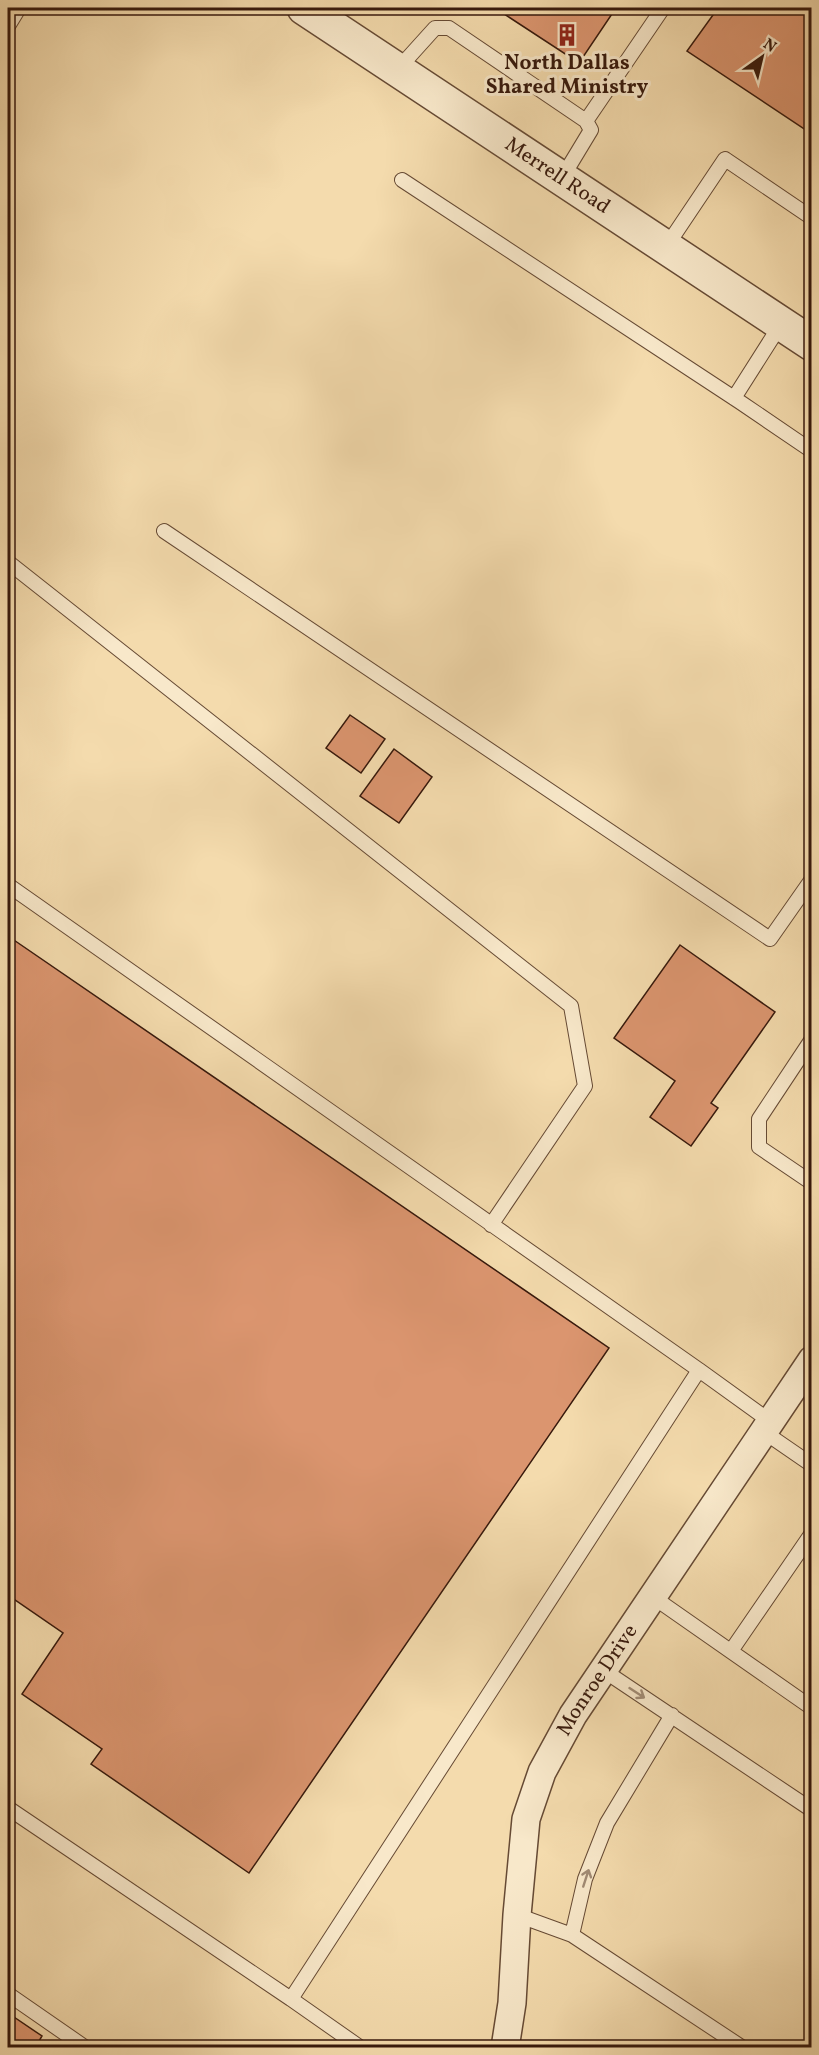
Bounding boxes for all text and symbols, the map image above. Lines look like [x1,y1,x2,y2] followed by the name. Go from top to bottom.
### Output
[554,22,580,48] building icon: North Dallas Shared Ministry
[732,27,792,87] north arrow
[758,34,781,59] text: N
[486,49,649,102] place label: North Dallas Shared Ministry
[499,130,616,221] street label: Merrell Road
[550,1618,645,1741] street label: Monroe Drive
[629,1686,646,1699] one-way arrow
[581,1869,592,1888] one-way arrow

